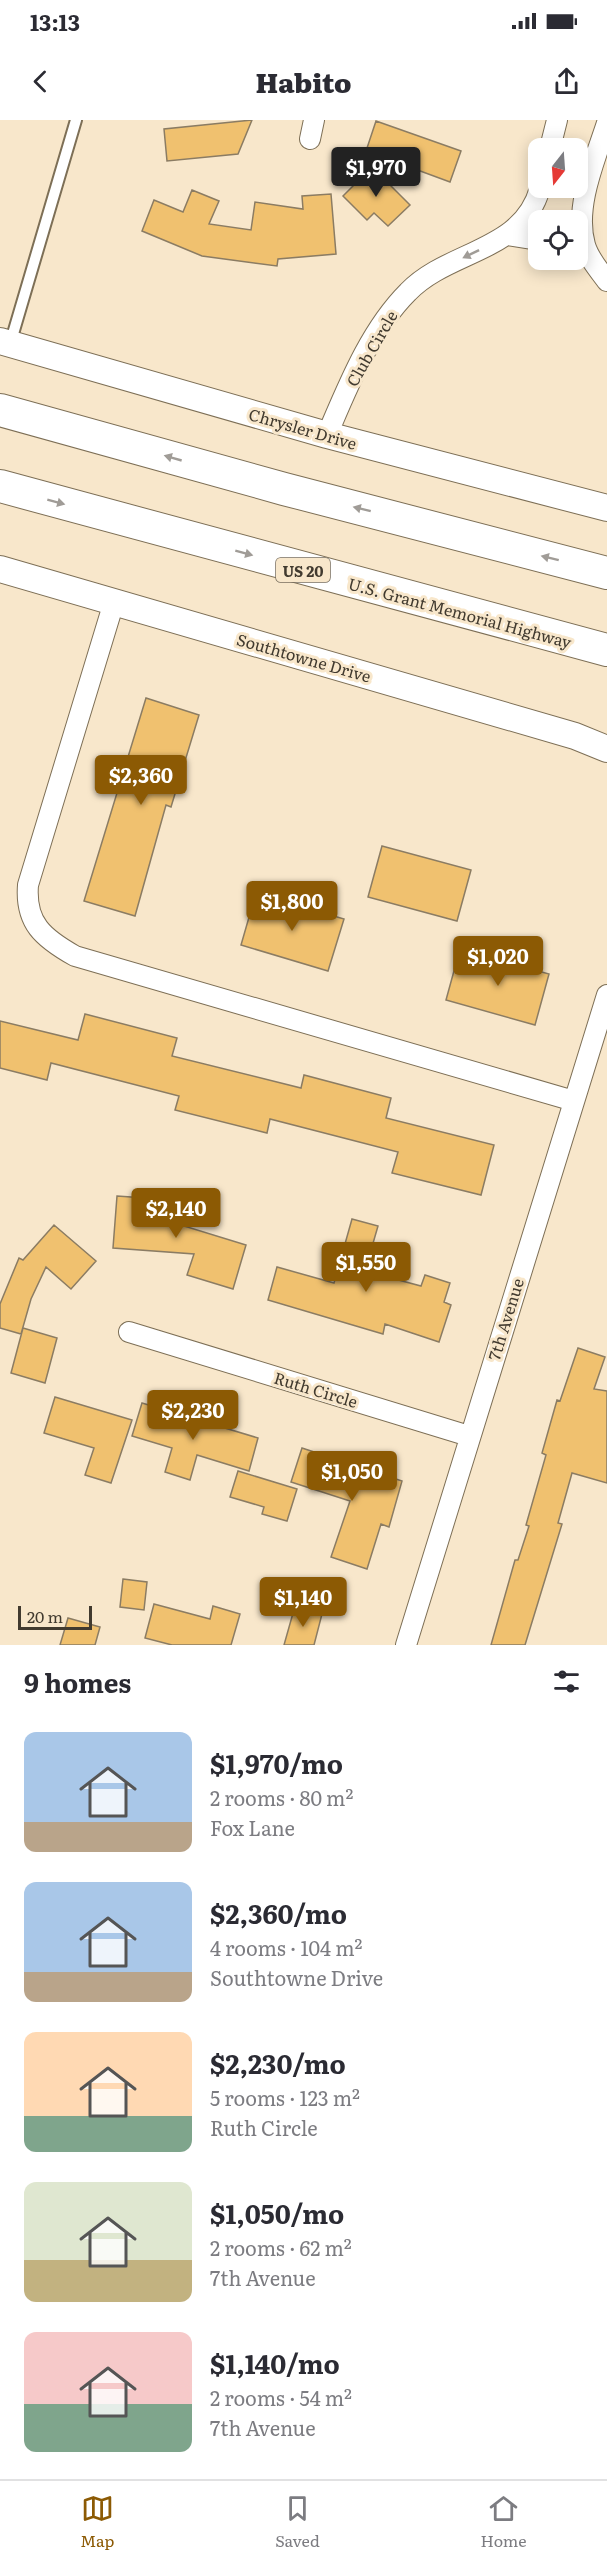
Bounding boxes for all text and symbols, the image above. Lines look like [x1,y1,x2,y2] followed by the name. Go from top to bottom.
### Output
[30,5,80,38] text: 13:13
[256,61,351,101] text: Habito
[24,65,57,98] icon: back
[550,65,583,98] icon: share
[528,138,588,198] north arrow
[528,138,588,270] map controls
[327,147,425,198] pin: $1,970
[345,151,407,181] text: $1,970
[528,210,588,270] button: locate
[462,250,479,259] one-way arrow
[340,306,402,390] street label: Club Circle
[246,401,360,455] street label: Chrysler Drive
[164,453,182,462] one-way arrow
[47,497,66,507] one-way arrow
[352,504,370,513] one-way arrow
[235,549,254,559] one-way arrow
[541,552,560,562] one-way arrow
[276,558,330,582] road number: US 20
[346,571,575,654] street label: U.S. Grant Memorial Highway
[234,626,374,688] street label: Southtowne Drive
[92,755,190,806] pin: $2,360
[109,759,173,789] text: $2,360
[243,881,341,932] pin: $1,800
[260,885,324,915] text: $1,800
[449,936,547,987] pin: $1,020
[467,940,529,970] text: $1,020
[127,1188,225,1239] pin: $2,140
[145,1192,207,1222] text: $2,140
[317,1242,415,1293] pin: $1,550
[336,1246,396,1276] text: $1,550
[481,1275,529,1363] street label: 7th Avenue
[271,1365,361,1413] street label: Ruth Circle
[144,1390,242,1441] pin: $2,230
[161,1394,225,1424] text: $2,230
[303,1451,401,1502] pin: $1,050
[321,1455,383,1485] text: $1,050
[254,1577,352,1628] pin: $1,140
[274,1581,332,1611] text: $1,140
[18,1603,92,1630] scale bar
[27,1604,63,1628] text: 20 m
[24,1662,131,1701] text: 9 homes
[550,1665,583,1698] icon: filters
[210,1743,343,1782] text: $1,970/mo
[72,1756,144,1828] icon: home
[210,1782,353,1812] text: 2 rooms · 80 m²
[210,1812,295,1842] text: Fox Lane
[210,1893,347,1932] text: $2,360/mo
[72,1906,144,1978] icon: home
[210,1932,362,1962] text: 4 rooms · 104 m²
[210,1962,383,1992] text: Southtowne Drive
[210,2043,346,2082] text: $2,230/mo
[72,2056,144,2128] icon: home
[210,2082,360,2112] text: 5 rooms · 123 m²
[210,2112,318,2142] text: Ruth Circle
[210,2193,344,2232] text: $1,050/mo
[72,2206,144,2278] icon: home
[210,2232,352,2262] text: 2 rooms · 62 m²
[210,2262,316,2292] text: 7th Avenue
[210,2343,340,2382] text: $1,140/mo
[72,2356,144,2428] icon: home
[210,2382,352,2412] text: 2 rooms · 54 m²
[210,2412,316,2442] text: 7th Avenue
[80,2492,114,2552] tab: Map
[275,2492,320,2552] tab: Saved
[480,2492,527,2552] tab: Home

